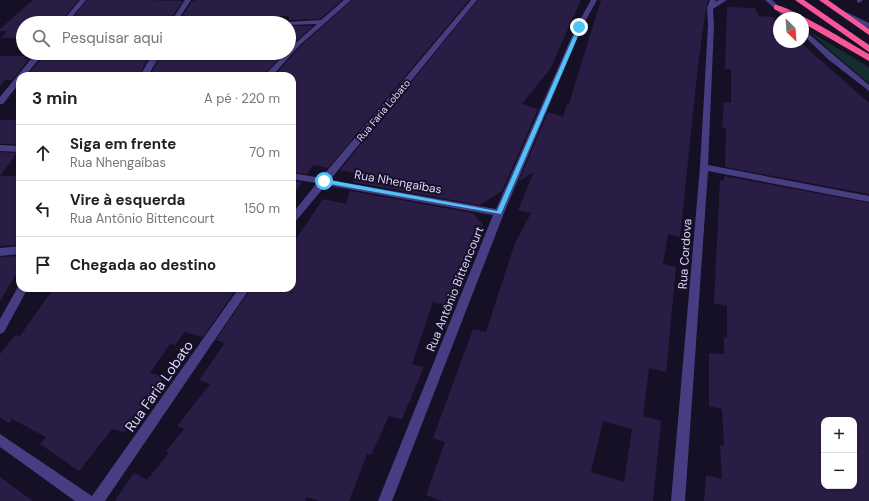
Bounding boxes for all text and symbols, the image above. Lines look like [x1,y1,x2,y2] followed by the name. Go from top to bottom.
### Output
[773,12,809,48] north arrow
[16,16,296,60] search box
[570,18,588,36] route end
[30,27,52,49] icon: search
[62,28,163,48] text: Pesquisar aqui
[354,77,413,144] street label: Rua Faria Lobato
[32,87,77,109] text: 3 min
[204,90,280,107] text: A pé · 220 m
[70,134,176,154] text: Siga em frente
[32,142,54,164] icon: ahead
[249,144,280,161] text: 70 m
[70,154,166,171] text: Rua Nhengaíbas
[353,166,443,198] street label: Rua Nhengaíbas
[315,172,333,190] route start
[70,190,185,210] text: Vire à esquerda
[32,198,54,220] icon: left
[244,200,280,217] text: 150 m
[70,210,214,227] text: Rua Antônio Bittencourt
[675,218,695,290] street label: Rua Cordova
[423,224,488,354] street label: Rua Antônio Bittencourt
[32,254,54,276] icon: arrive
[70,255,216,275] text: Chegada ao destino
[121,337,197,435] street label: Rua Faria Lobato
[821,417,857,489] map controls
[821,417,857,453] button: +
[821,453,857,489] button: −

